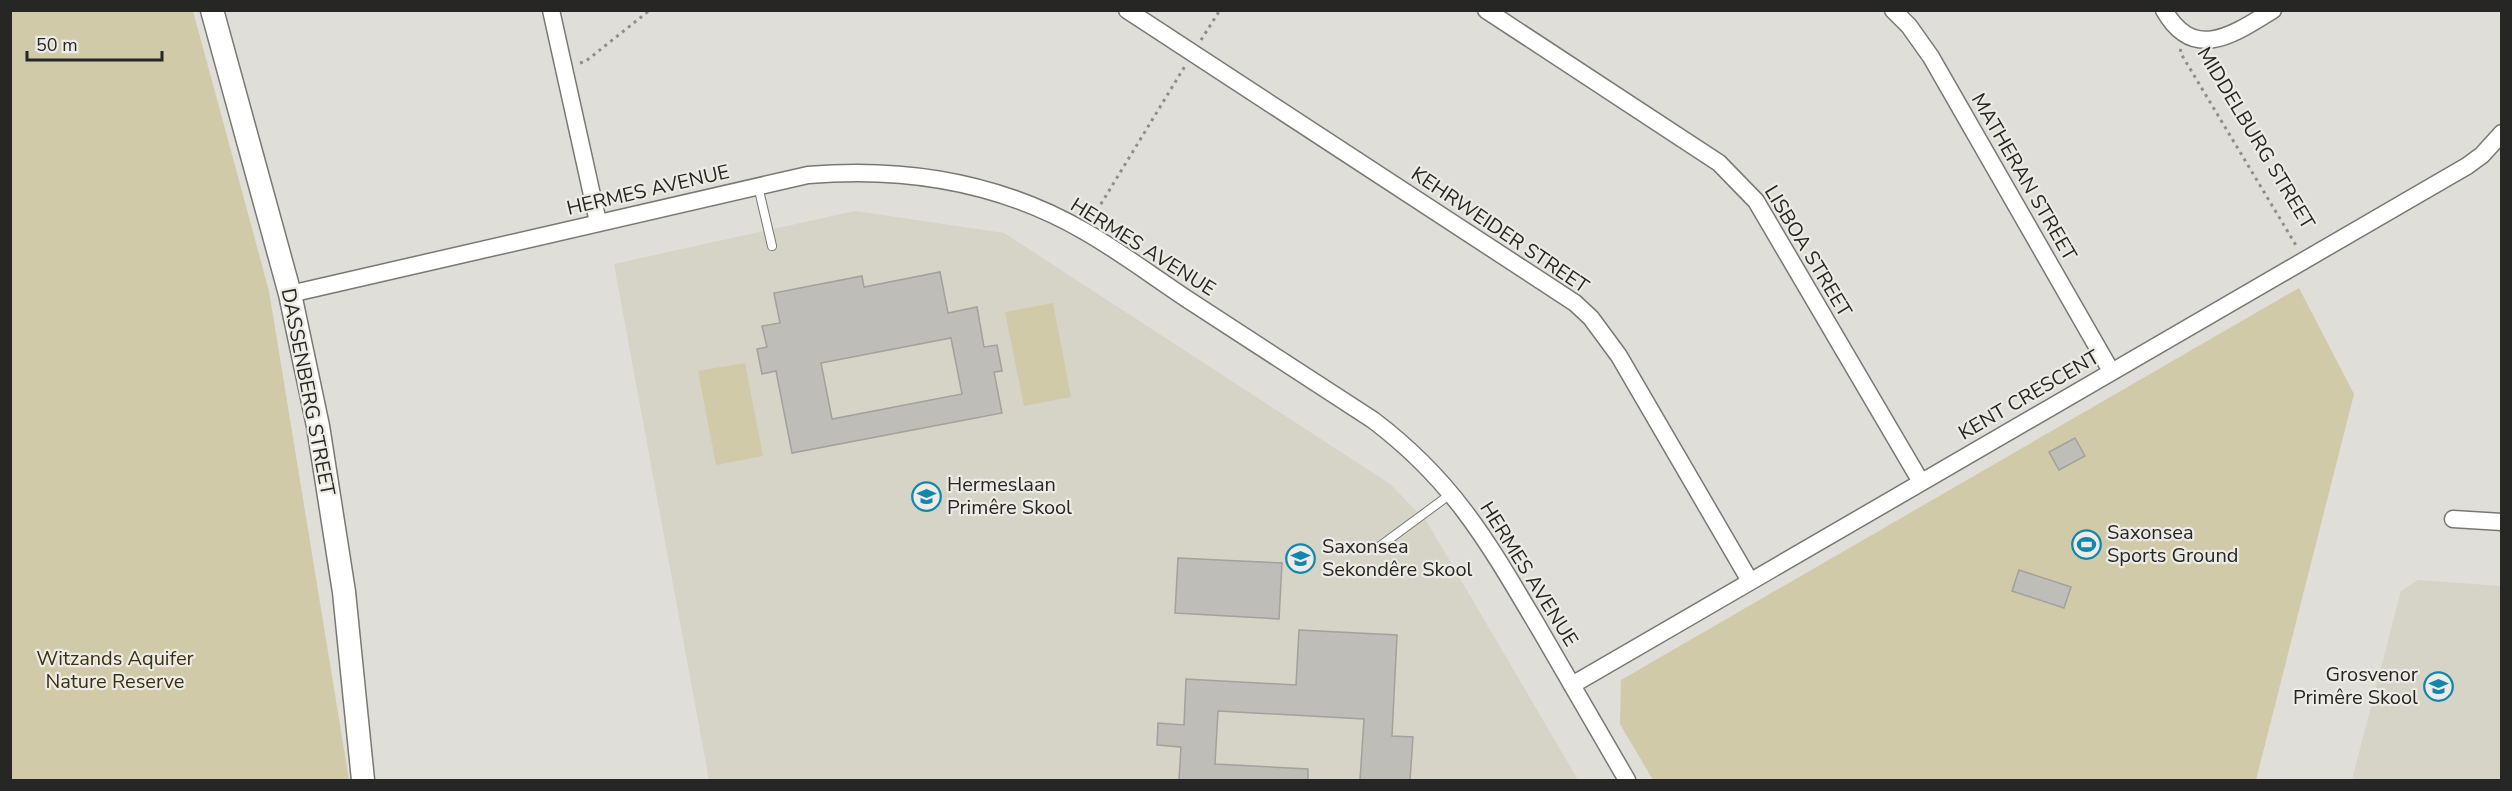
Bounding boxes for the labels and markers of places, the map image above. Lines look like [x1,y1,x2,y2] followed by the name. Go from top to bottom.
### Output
[947,471,1072,521] place label: Hermeslaan Primêre Skool
[910,480,942,512] school or university icon: Hermeslaan Primêre Skool
[2107,519,2238,569] place label: Saxonsea Sports Ground
[2070,528,2102,560] sports icon: Saxonsea Sports Ground
[1322,533,1473,583] place label: Saxonsea Sekondêre Skool
[1285,542,1317,574] school or university icon: Saxonsea Sekondêre Skool
[2293,661,2418,711] place label: Grosvenor Primêre Skool
[2423,670,2455,702] school or university icon: Grosvenor Primêre Skool

